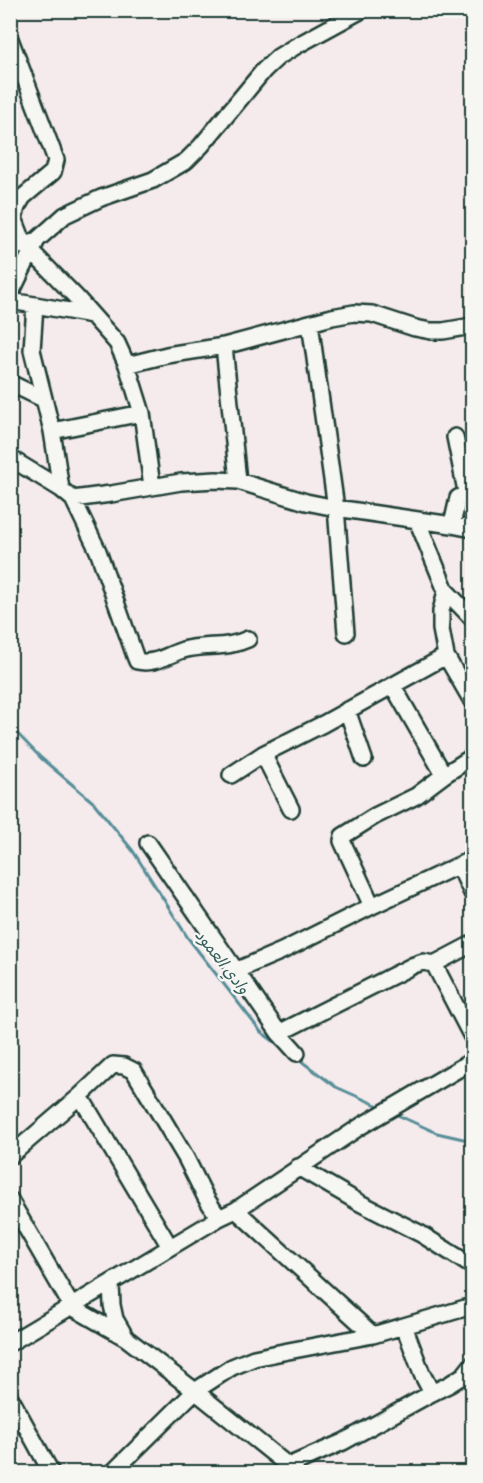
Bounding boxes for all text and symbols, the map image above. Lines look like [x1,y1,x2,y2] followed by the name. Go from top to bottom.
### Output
[190,926,254,999] water label: وادي العمود

